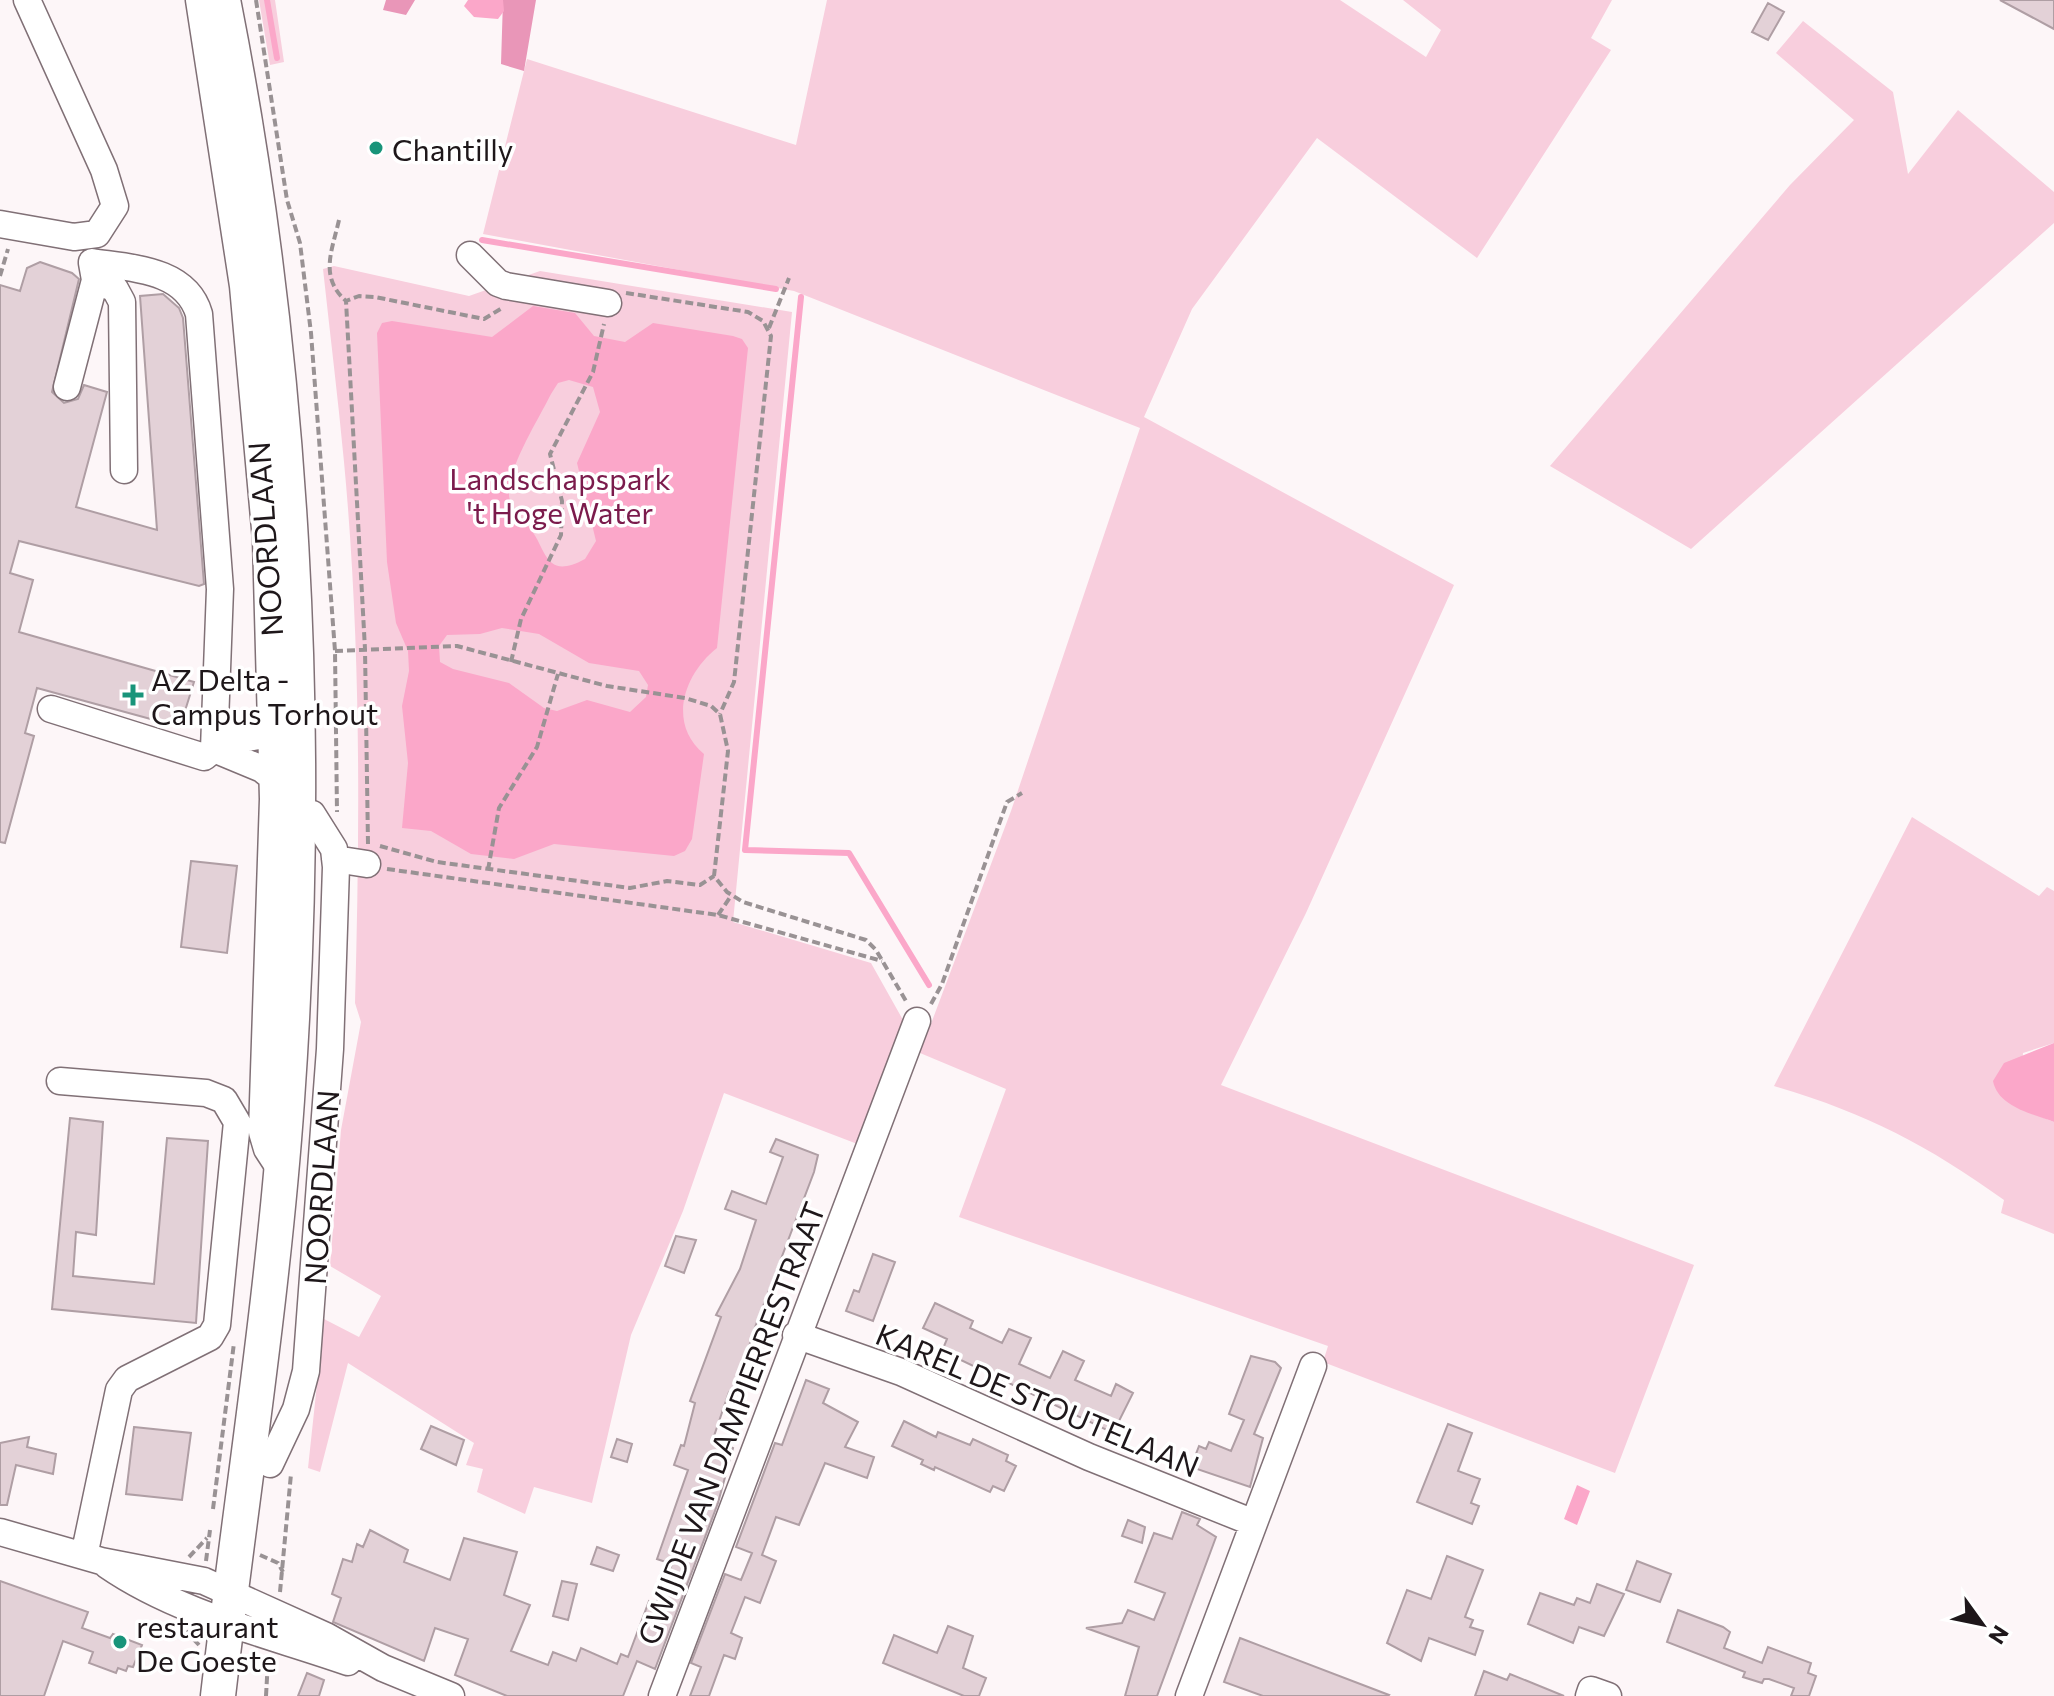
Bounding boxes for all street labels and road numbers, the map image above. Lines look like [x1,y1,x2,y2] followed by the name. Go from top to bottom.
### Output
[239,440,289,638] street label: NOORDLAAN
[295,1088,345,1286] street label: NOORDLAAN
[628,1197,832,1649] street label: GWIJDE VAN DAMPIERRESTRAAT
[871,1314,1205,1484] street label: KAREL DE STOUTELAAN

